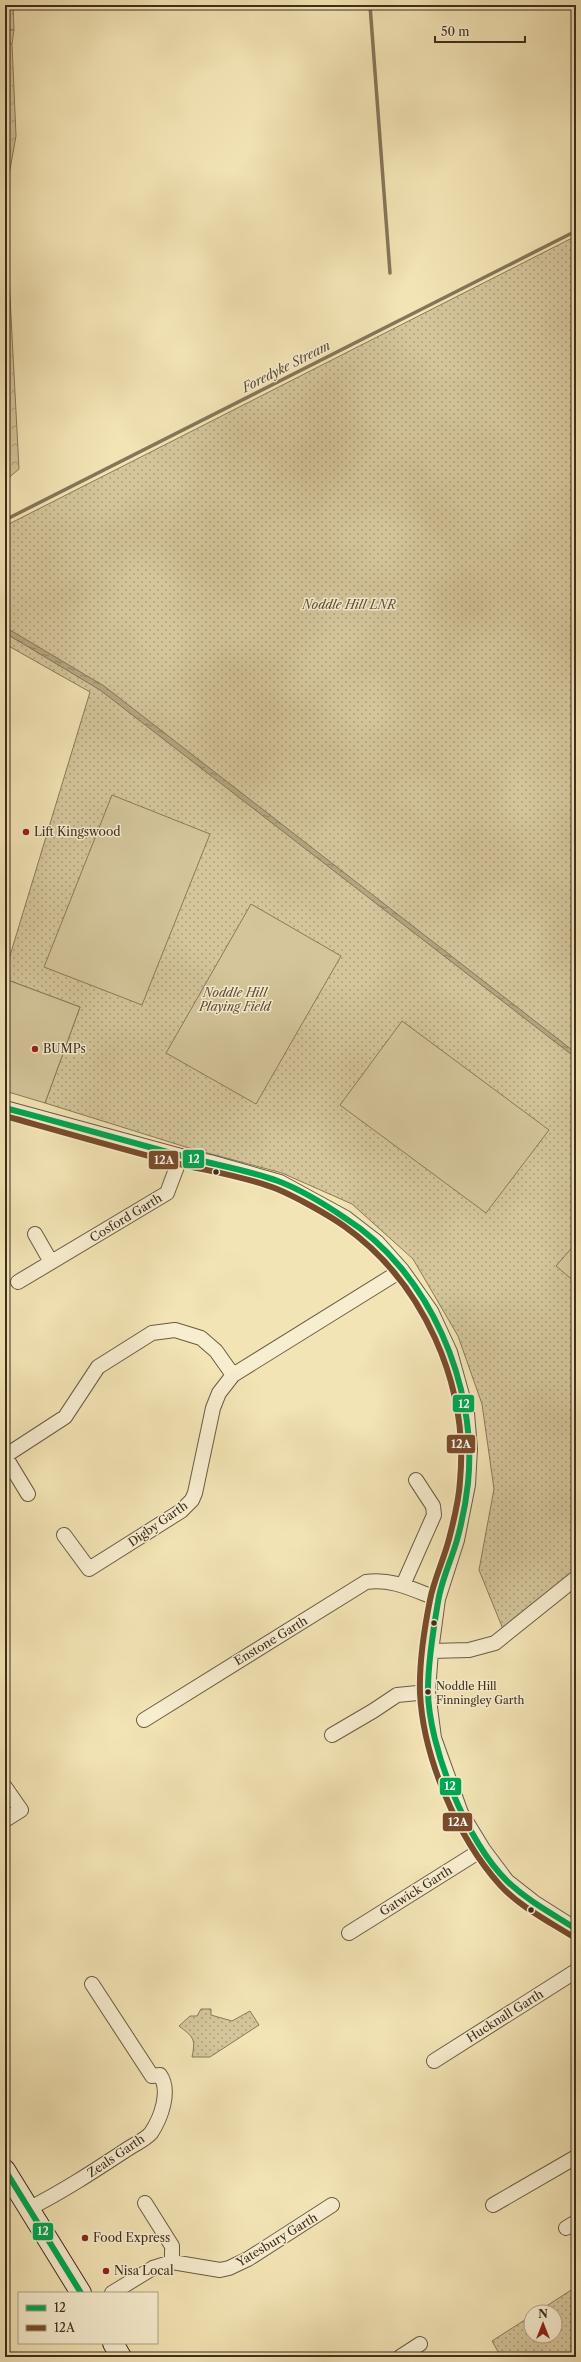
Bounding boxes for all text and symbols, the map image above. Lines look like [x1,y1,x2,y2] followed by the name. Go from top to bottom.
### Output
[435,18,525,44] scale bar
[441,24,470,39] text: 50 m
[238,337,333,396] water label: Foredyke Stream
[301,597,396,612] park label: Noddle Hill LNR
[34,824,121,839] place label: Lift Kingswood
[21,827,31,837] marker: Lift Kingswood
[198,985,273,1014] park label: Noddle Hill Playing Field
[43,1041,86,1056] place label: BUMPs
[30,1044,40,1054] marker: BUMPs
[182,1149,205,1169] line badge: 12
[148,1150,179,1170] line badge: 12A
[188,1152,200,1166] text: 12
[154,1153,174,1167] text: 12A
[211,1167,221,1177] unlabelled marker
[87,1190,165,1245] street label: Cosford Garth
[452,1394,475,1413] line badge: 12
[458,1397,470,1411] text: 12
[446,1434,476,1454] line badge: 12A
[451,1437,471,1451] text: 12A
[125,1497,191,1550] street label: Digby Garth
[231,1613,310,1668] street label: Enstone Garth
[429,1618,439,1628] unlabelled marker
[436,1679,524,1707] place label: Noddle Hill Finningley Garth
[423,1687,433,1697] marker: Noddle Hill Finningley Garth
[439,1777,462,1796] line badge: 12
[444,1779,456,1793] text: 12
[442,1812,473,1832] line badge: 12A
[448,1815,468,1829] text: 12A
[377,1862,455,1919] street label: Gatwick Garth
[526,1905,536,1915] unlabelled marker
[464,1986,546,2045] street label: Hucknall Garth
[84,2131,148,2180] street label: Zeals Garth
[233,2209,320,2270] street label: Yatesbury Garth
[32,2222,54,2241] line badge: 12
[37,2224,49,2238] text: 12
[93,2230,170,2245] place label: Food Express
[80,2233,90,2243] marker: Food Express
[114,2263,174,2278] place label: Nisa Local
[101,2266,111,2276] marker: Nisa Local
[18,2292,158,2344] legend
[54,2300,66,2315] text: 12
[523,2304,563,2344] north arrow
[538,2307,548,2321] text: N
[54,2320,76,2335] text: 12A

